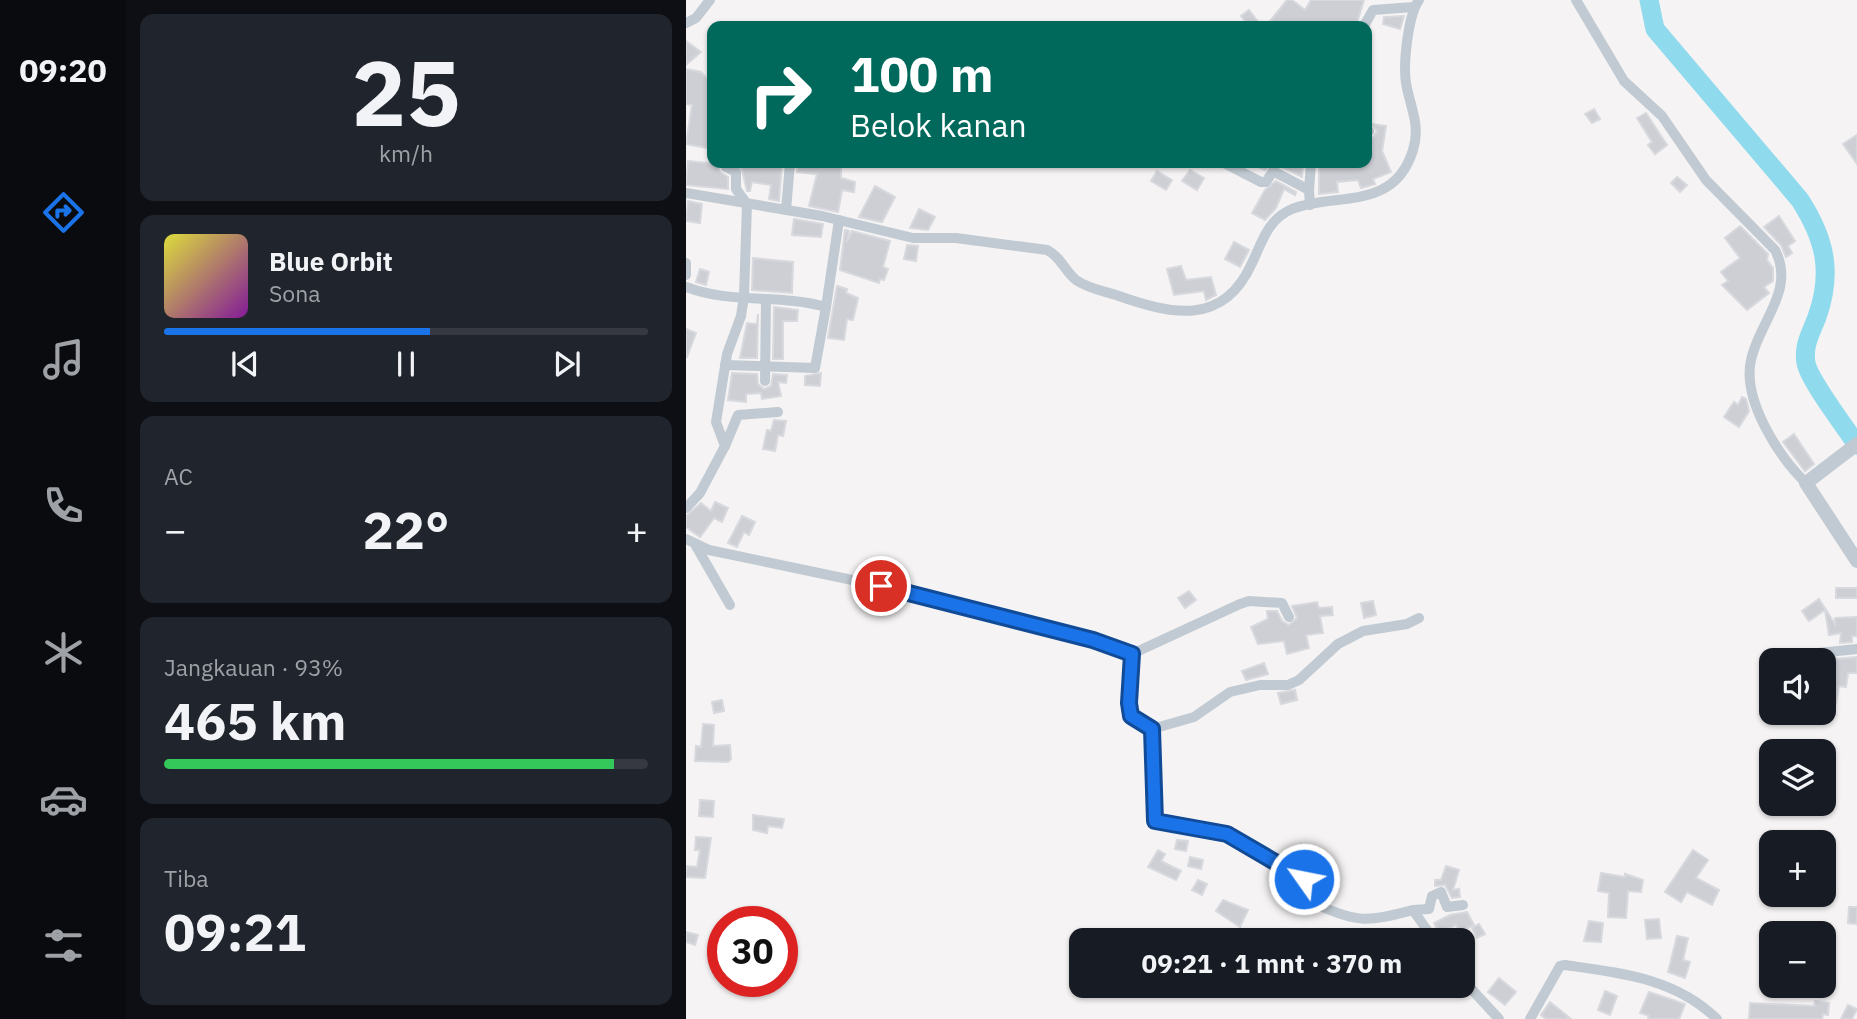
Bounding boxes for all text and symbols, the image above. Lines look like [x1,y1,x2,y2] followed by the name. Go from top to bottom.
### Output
[351,33,461,151] text: 25
[850,42,994,105] text: 100 m
[19,49,107,91] text: 09:20
[735,49,826,140] icon: right
[850,104,1027,146] text: Belok kanan
[379,138,433,168] text: km/h
[39,188,88,237] icon: directions
[269,244,393,278] text: Blue Orbit
[269,278,321,308] text: Sona
[39,335,88,384] icon: music
[226,345,264,383] icon: previous
[387,345,425,383] icon: pause
[548,345,586,383] icon: next
[164,461,193,491] text: AC
[39,481,88,530] icon: phone
[363,496,449,563] text: 22°
[164,505,187,554] text: −
[625,505,648,554] text: +
[851,556,911,616] pin
[862,567,900,605] icon: arrive
[39,628,88,677] icon: climate
[1759,648,1836,998] map controls
[1759,648,1836,725] button: sound
[164,652,343,682] text: Jangkauan · 93%
[164,687,346,754] text: 465 km
[1759,739,1836,816] button: layers
[39,775,88,824] icon: car
[1759,830,1836,907] button: +
[1267,842,1341,916] position arrow
[164,863,209,893] text: Tiba
[164,898,306,965] text: 09:21
[707,906,798,997] speed limit sign: 30
[39,921,88,970] icon: filters
[1759,921,1836,998] button: −
[1142,946,1402,980] text: 09:21 · 1 mnt · 370 m

